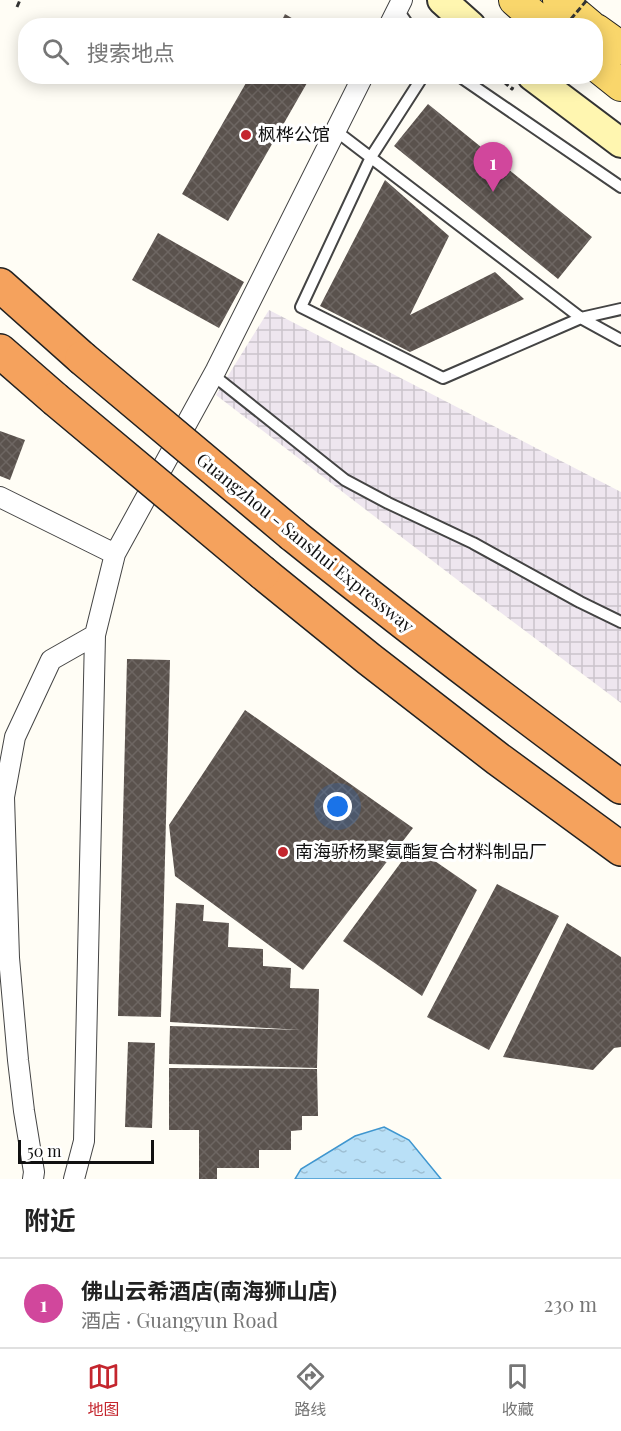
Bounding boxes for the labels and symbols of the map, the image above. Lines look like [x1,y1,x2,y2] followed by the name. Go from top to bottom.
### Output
[258,122,330,146] place label: 枫桦公馆
[239,128,253,142] marker: 枫桦公馆
[474,142,512,192] pin: 1
[192,447,419,637] street label: Guangzhou - Sanshui Expressway
[323,792,352,821] your location
[295,839,547,863] place label: 南海骄杨聚氨酯复合材料制品厂
[276,845,290,859] marker: 南海骄杨聚氨酯复合材料制品厂
[18,1137,154,1164] scale bar

